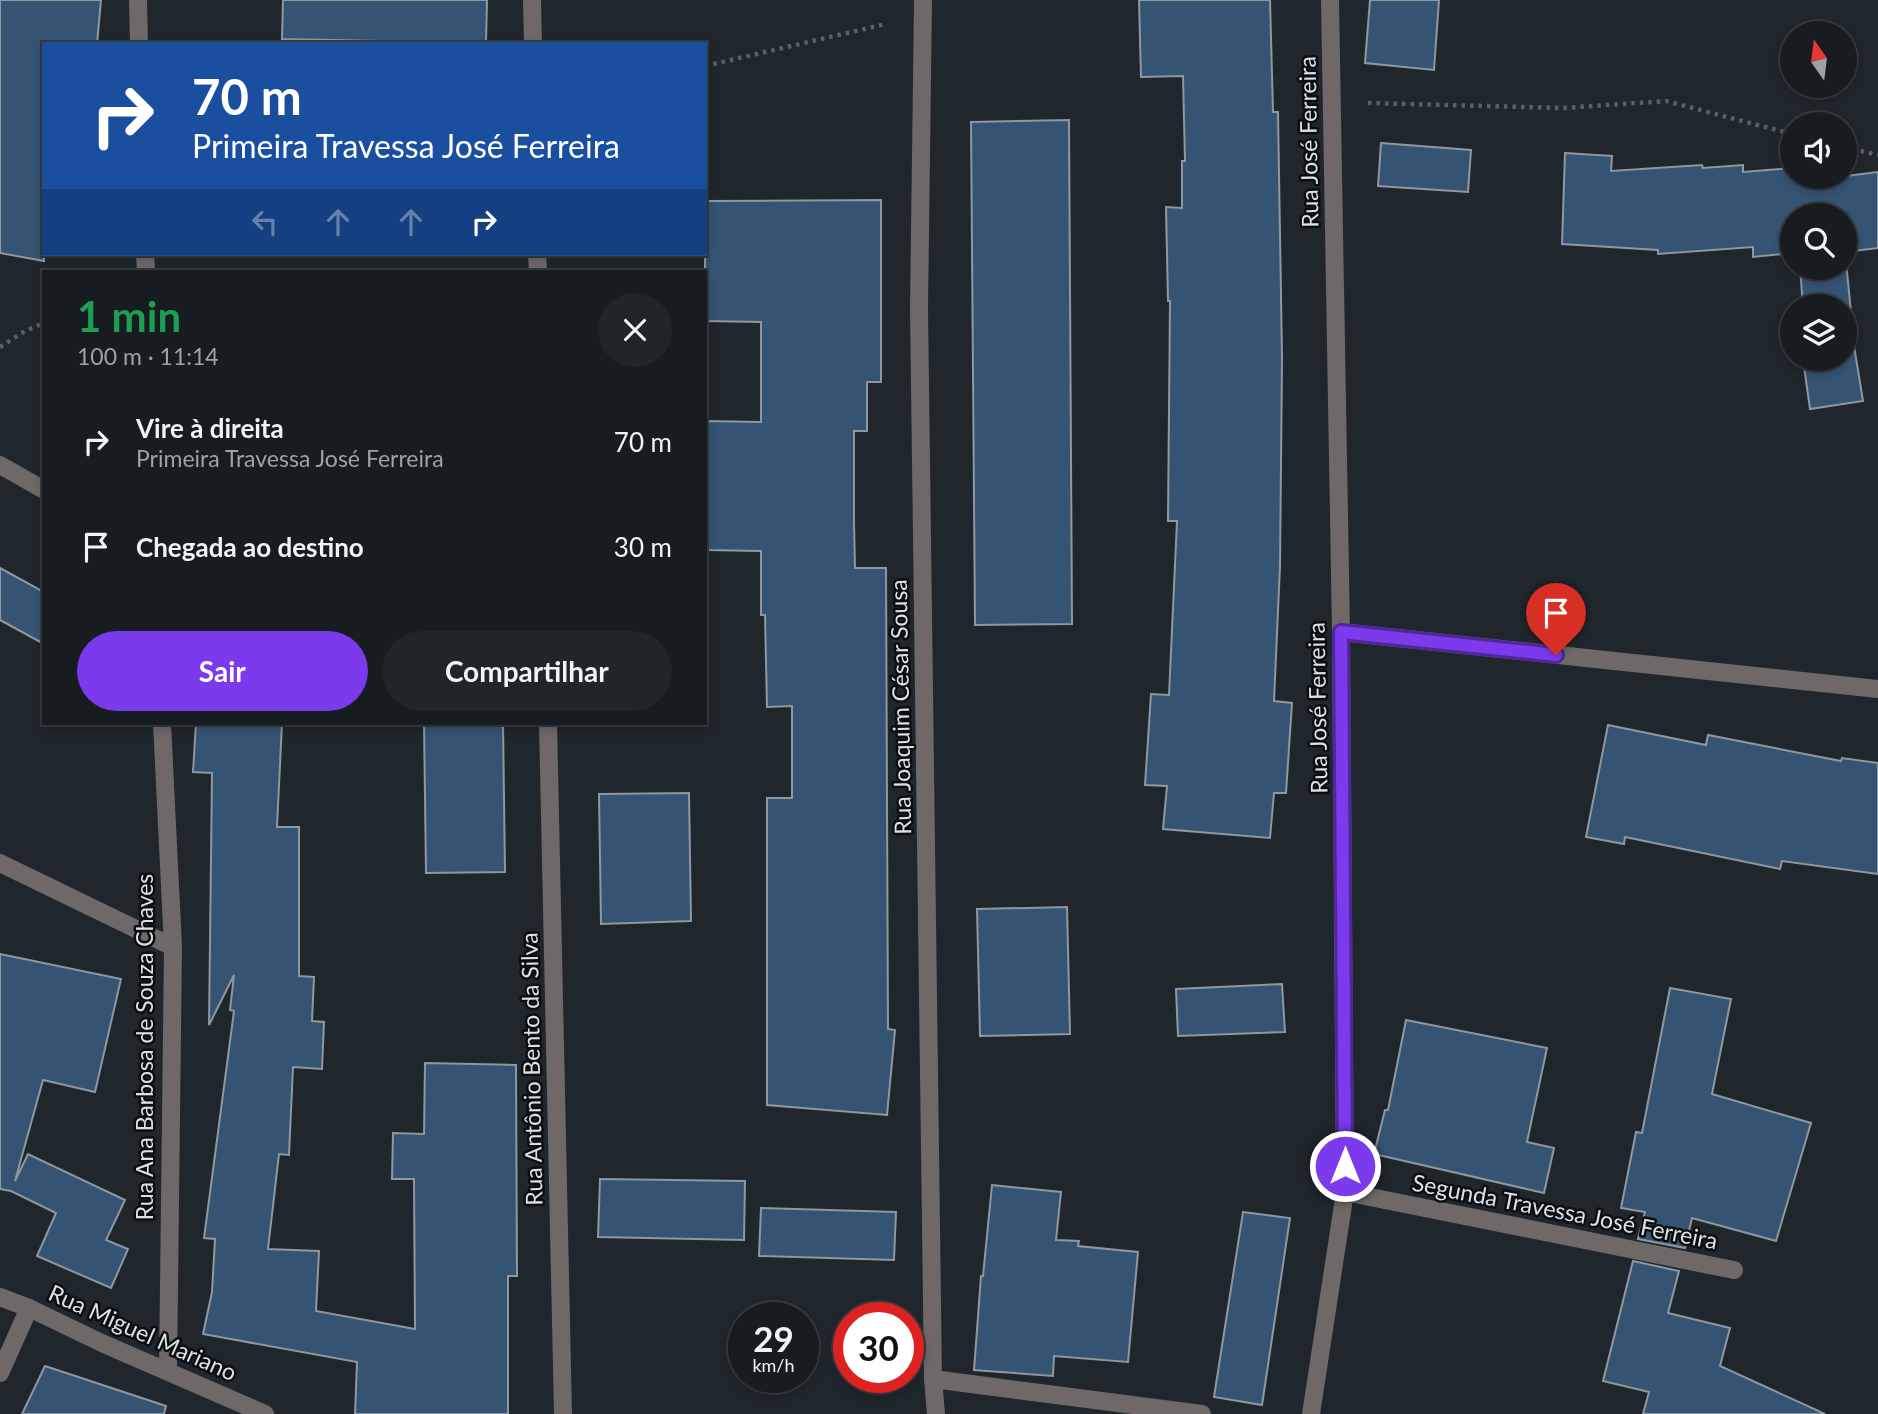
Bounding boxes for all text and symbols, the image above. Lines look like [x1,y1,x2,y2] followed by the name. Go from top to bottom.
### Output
[1780,21,1857,98] north arrow
[1780,21,1857,371] map controls
[1293,56,1323,228] street label: Rua José Ferreira
[192,67,302,125] text: 70 m
[77,70,168,161] icon: right
[1780,112,1857,189] button: sound
[192,126,620,165] text: Primeira Travessa José Ferreira
[246,203,284,241] icon: left
[319,203,357,241] icon: ahead
[392,203,430,241] icon: ahead
[465,203,503,241] icon: right
[1780,203,1857,280] button: search
[77,291,181,341] text: 1 min
[598,293,672,367] button: close
[1780,294,1857,371] button: layers
[77,342,219,370] text: 100 m · 11:14
[136,412,284,444] text: Vire à direita
[77,423,115,461] icon: right
[614,426,672,458] text: 70 m
[136,444,444,472] text: Primeira Travessa José Ferreira
[77,528,115,566] icon: arrive
[136,531,364,563] text: Chegada ao destino
[614,531,672,563] text: 30 m
[884,579,916,835] street label: Rua Joaquim César Sousa
[1526,583,1586,655] pin
[1537,594,1575,632] icon: arrive
[1302,622,1332,794] street label: Rua José Ferreira
[77,631,368,711] button: Sair
[382,631,672,711] button: Compartilhar
[130,874,158,1220] street label: Rua Ana Barbosa de Souza Chaves
[515,932,547,1206] street label: Rua Antônio Bento da Silva
[1308,1129,1382,1203] position arrow
[1410,1168,1720,1254] street label: Segunda Travessa José Ferreira
[45,1278,241,1386] street label: Rua Miguel Mariano
[833,1302,924,1393] speed limit sign: 30
[753,1317,794,1359] text: 29
[752,1354,795,1376] text: km/h

